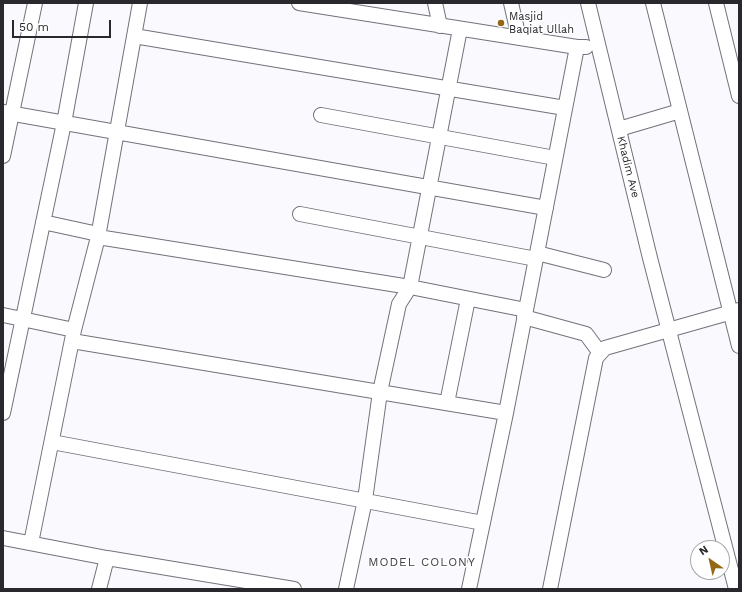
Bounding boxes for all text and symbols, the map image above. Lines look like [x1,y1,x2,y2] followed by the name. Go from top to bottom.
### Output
[509,10,574,36] place label: Masjid Baqiat Ullah
[14,12,113,38] scale bar
[496,18,506,28] marker: Masjid Baqiat Ullah
[19,20,49,34] text: 50 m
[614,135,642,199] street label: Khadim Ave
[690,540,730,580] north arrow
[697,543,711,558] text: N
[368,555,476,569] district label: MODEL COLONY

